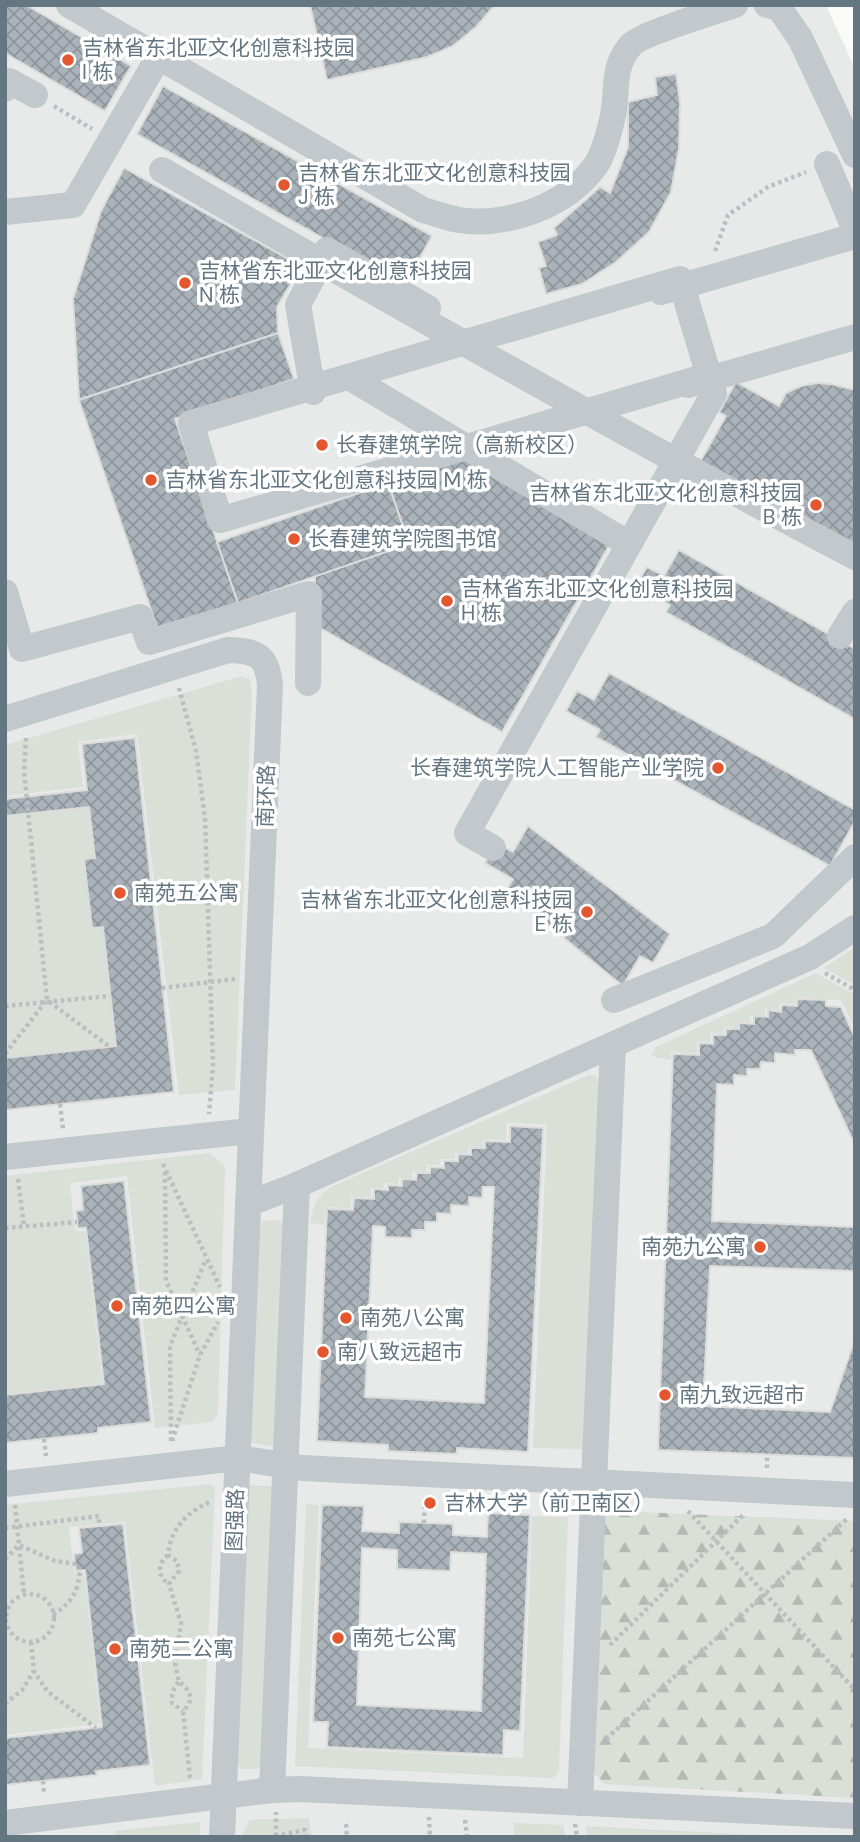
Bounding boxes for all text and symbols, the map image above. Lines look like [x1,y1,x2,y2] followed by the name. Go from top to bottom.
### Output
[82,34,355,86] place label: 吉林省东北亚文化创意科技园 I 栋
[60,52,76,68] marker: 吉林省东北亚文化创意科技园 I 栋
[298,159,571,211] place label: 吉林省东北亚文化创意科技园 J 栋
[276,177,292,193] marker: 吉林省东北亚文化创意科技园 J 栋
[199,257,472,309] place label: 吉林省东北亚文化创意科技园 N 栋
[177,275,193,291] marker: 吉林省东北亚文化创意科技园 N 栋
[336,431,588,459] place label: 长春建筑学院（高新校区）
[314,437,330,453] marker: 长春建筑学院（高新校区）
[165,466,488,494] place label: 吉林省东北亚文化创意科技园 M 栋
[143,472,159,488] marker: 吉林省东北亚文化创意科技园 M 栋
[529,479,802,531] place label: 吉林省东北亚文化创意科技园 B 栋
[808,497,824,513] marker: 吉林省东北亚文化创意科技园 B 栋
[308,525,497,553] place label: 长春建筑学院图书馆
[286,531,302,547] marker: 长春建筑学院图书馆
[461,575,734,627] place label: 吉林省东北亚文化创意科技园 H 栋
[439,593,455,609] marker: 吉林省东北亚文化创意科技园 H 栋
[410,754,704,782] place label: 长春建筑学院人工智能产业学院
[710,760,726,776] marker: 长春建筑学院人工智能产业学院
[251,764,281,828] street label: 南环路
[134,879,239,907] place label: 南苑五公寓
[112,885,128,901] marker: 南苑五公寓
[300,886,573,938] place label: 吉林省东北亚文化创意科技园 E 栋
[579,904,595,920] marker: 吉林省东北亚文化创意科技园 E 栋
[641,1233,746,1261] place label: 南苑九公寓
[752,1239,768,1255] marker: 南苑九公寓
[131,1292,236,1320] place label: 南苑四公寓
[109,1298,125,1314] marker: 南苑四公寓
[360,1304,465,1332] place label: 南苑八公寓
[338,1310,354,1326] marker: 南苑八公寓
[337,1338,463,1366] place label: 南八致远超市
[315,1344,331,1360] marker: 南八致远超市
[679,1381,805,1409] place label: 南九致远超市
[657,1387,673,1403] marker: 南九致远超市
[220,1488,250,1552] street label: 图强路
[444,1489,654,1517] place label: 吉林大学（前卫南区）
[422,1495,438,1511] marker: 吉林大学（前卫南区）
[352,1624,457,1652] place label: 南苑七公寓
[330,1630,346,1646] marker: 南苑七公寓
[129,1635,234,1663] place label: 南苑二公寓
[107,1641,123,1657] marker: 南苑二公寓

